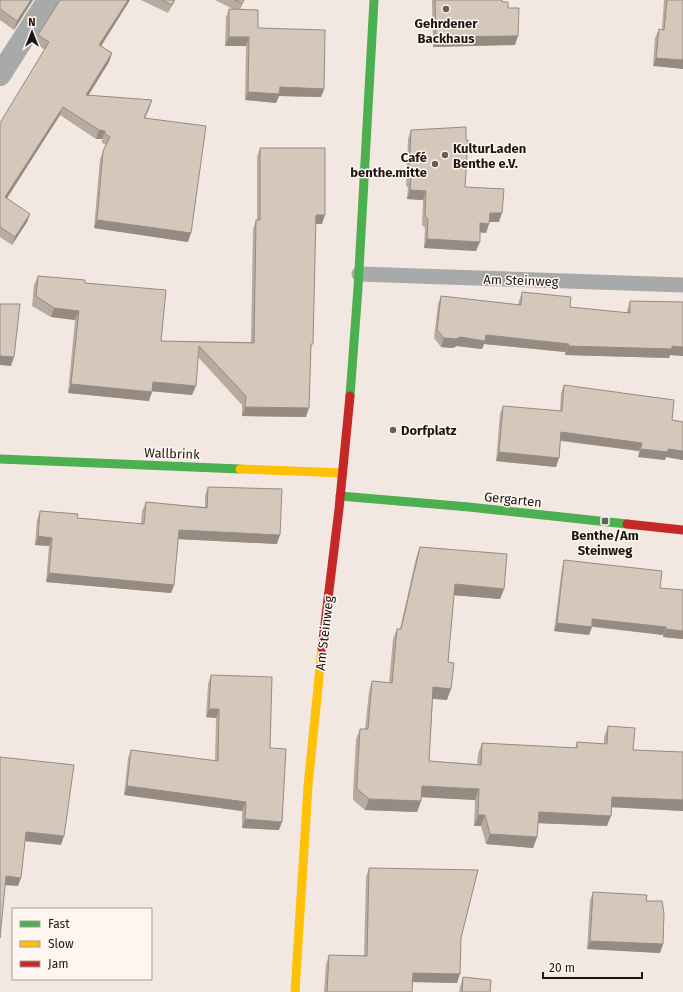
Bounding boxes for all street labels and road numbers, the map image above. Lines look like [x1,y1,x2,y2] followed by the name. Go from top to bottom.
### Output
[483,272,559,289] street label: Am Steinweg
[144,445,200,462] street label: Wallbrink
[483,489,543,510] street label: Gergarten
[312,595,337,671] street label: Am Steinweg

